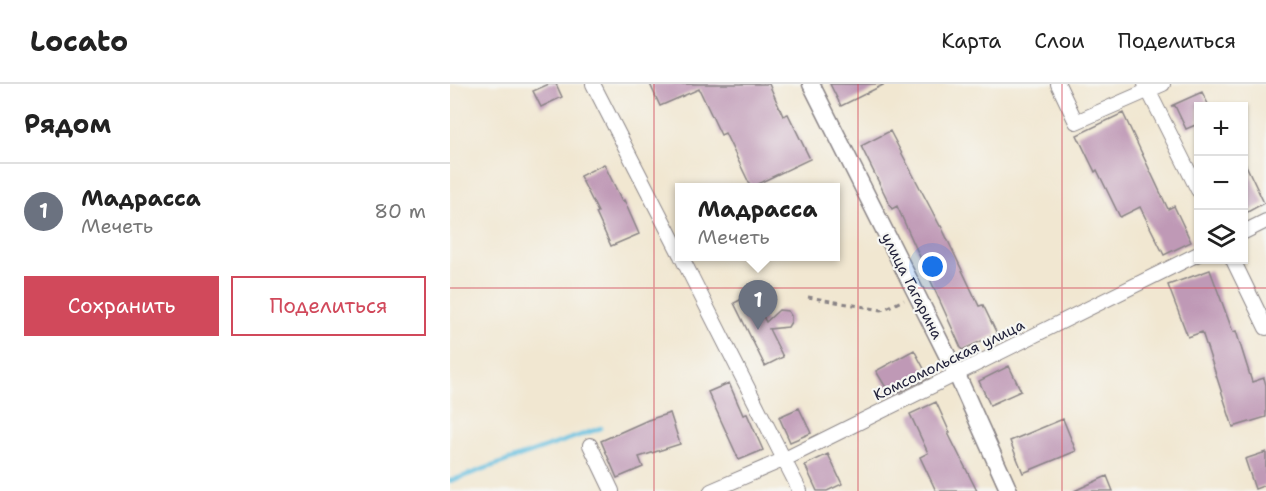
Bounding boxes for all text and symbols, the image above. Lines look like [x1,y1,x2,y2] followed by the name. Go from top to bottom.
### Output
[30,22,128,60] text: Locato
[941,27,1001,55] text: Карта
[1034,27,1085,55] text: Слои
[1118,27,1236,55] text: Поделиться
[1194,102,1248,264] map controls
[1194,102,1248,156] button: +
[24,106,111,141] text: Рядом
[1194,156,1248,210] button: −
[675,183,840,261] popup
[81,184,201,213] text: Мадрасса
[698,195,817,224] text: Мадрасса
[39,198,48,224] text: 1
[374,198,426,224] text: 80 m
[1194,210,1248,264] button: layers
[81,213,153,239] text: Мечеть
[698,224,770,250] text: Мечеть
[877,229,948,343] street label: улица Гагарина
[918,252,947,281] your location
[24,276,219,336] button: Сохранить
[231,276,426,336] button: Поделиться
[738,280,778,330] pin: 1
[870,314,1028,405] street label: Комсомольская улица

